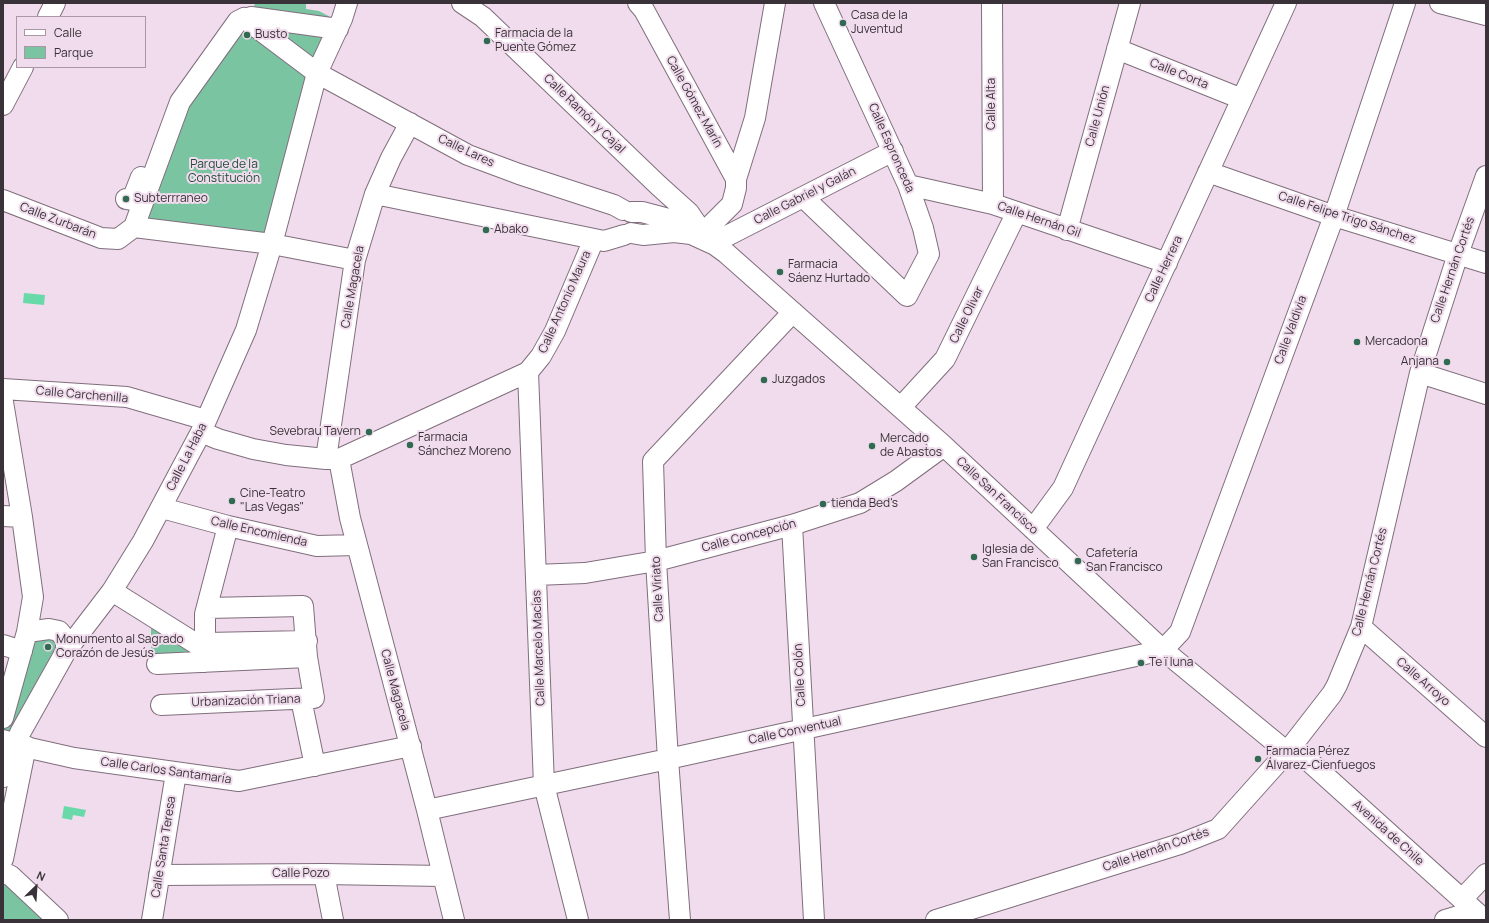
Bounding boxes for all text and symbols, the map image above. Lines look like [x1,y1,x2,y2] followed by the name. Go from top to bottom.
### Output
[851,9,908,37] place label: Casa de la Juventud
[16,16,146,68] legend
[838,18,848,28] marker: Casa de la Juventud
[54,24,82,41] text: Calle
[495,27,576,55] place label: Farmacia de la Puente Gómez
[255,28,287,42] place label: Busto
[242,30,252,40] marker: Busto
[482,36,492,46] marker: Farmacia de la Puente Gómez
[54,44,93,61] text: Parque
[663,54,725,150] street label: Calle Gómez Marín
[1148,56,1210,92] street label: Calle Corta
[540,71,628,157] street label: Calle Ramón y Cajal
[985,78,999,130] street label: Calle Alta
[1083,84,1113,148] street label: Calle Unión
[865,101,917,195] street label: Calle Espronceda
[436,132,496,170] street label: Calle Lares
[188,158,260,186] park label: Parque de la Constitución
[752,164,858,228] street label: Calle Gabriel y Galán
[1276,189,1418,247] street label: Calle Felipe Trigo Sánchez
[134,192,208,206] place label: Subterrraneo
[121,194,131,204] marker: Subterrraneo
[995,199,1083,241] street label: Calle Hernán Gil
[18,200,98,242] street label: Calle Zurbarán
[1428,215,1478,325] street label: Calle Hernán Cortés
[494,223,528,237] place label: Abako
[481,225,491,235] marker: Abako
[1142,233,1186,305] street label: Calle Herrera
[339,245,367,329] street label: Calle Magacela
[536,248,594,356] street label: Calle Antonio Maura
[788,258,870,286] place label: Farmacia Sáenz Hurtado
[775,267,785,277] marker: Farmacia Sáenz Hurtado
[947,284,987,346] street label: Calle Olivar
[1272,294,1310,366] street label: Calle Valdivia
[1365,335,1428,349] place label: Mercadona
[1352,337,1362,347] marker: Mercadona
[1401,355,1439,369] place label: Anjana
[1442,357,1452,367] marker: Anjana
[772,373,825,387] place label: Juzgados
[759,375,769,385] marker: Juzgados
[35,384,129,406] street label: Calle Carchenilla
[164,421,210,493] street label: Calle La Haba
[270,425,361,439] place label: Sevebrau Tavern
[364,427,374,437] marker: Sevebrau Tavern
[418,431,511,459] place label: Farmacia Sánchez Moreno
[880,432,942,460] place label: Mercado de Abastos
[405,440,415,450] marker: Farmacia Sánchez Moreno
[867,441,877,451] marker: Mercado de Abastos
[953,454,1041,538] street label: Calle San Francisco
[240,487,305,515] place label: Cine-Teatro "Las Vegas"
[227,496,237,506] marker: Cine-Teatro "Las Vegas"
[831,497,898,511] place label: tienda Bed's
[818,499,828,509] marker: tienda Bed's
[209,514,309,550] street label: Calle Encomienda
[700,517,798,555] street label: Calle Concepción
[1350,526,1390,638] street label: Calle Hernán Cortés
[982,543,1059,571] place label: Iglesia de San Francisco
[1086,547,1163,575] place label: Cafetería San Francisco
[969,552,979,562] marker: Iglesia de San Francisco
[649,556,667,622] street label: Calle Viriato
[1073,556,1083,566] marker: Cafetería San Francisco
[530,590,548,706] street label: Calle Marcelo Macías
[56,633,184,661] place label: Monumento al Sagrado Corazón de Jesús
[43,642,53,652] marker: Monumento al Sagrado Corazón de Jesús
[791,643,809,707] street label: Calle Colón
[377,648,413,732] street label: Calle Magacela
[1393,655,1453,709] street label: Calle Arroyo
[1149,656,1194,670] place label: Te ï luna
[1136,658,1146,668] marker: Te ï luna
[191,692,301,710] street label: Urbanización Triana
[747,714,843,748] street label: Calle Conventual
[1266,745,1376,773] place label: Farmacia Pérez Álvarez-Cienfuegos
[1253,754,1263,764] marker: Farmacia Pérez Álvarez-Cienfuegos
[100,755,232,787] street label: Calle Carlos Santamaría
[149,795,179,899] street label: Calle Santa Teresa
[1349,797,1427,869] street label: Avenida de Chile
[1101,825,1211,875] street label: Calle Hernán Cortés
[16,867,56,907] north arrow
[35,867,48,884] text: N
[272,867,330,881] street label: Calle Pozo

